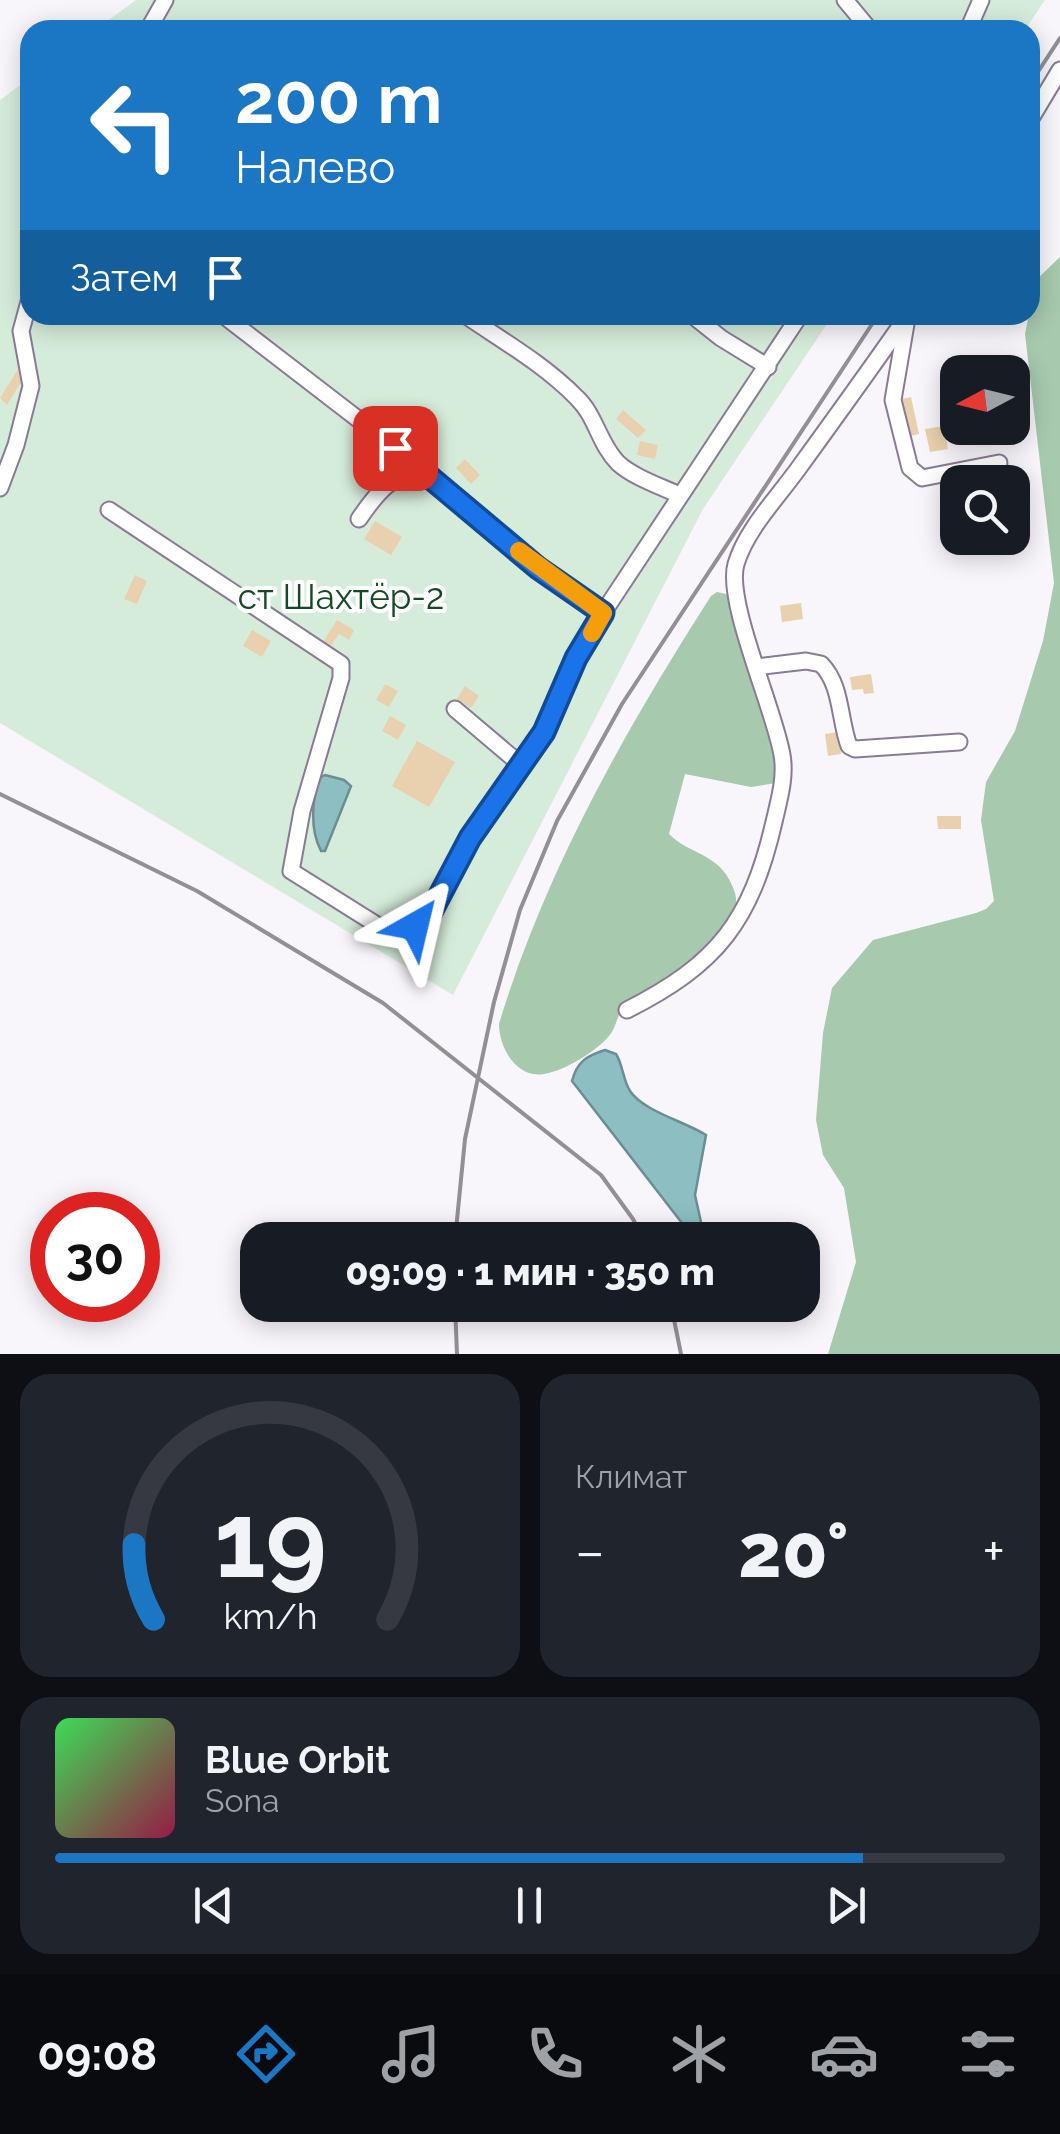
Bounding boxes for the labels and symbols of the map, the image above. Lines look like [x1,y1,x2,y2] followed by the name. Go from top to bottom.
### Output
[940,355,1030,445] north arrow
[353,406,438,491] pin
[238,576,444,617] park label: ст Шахтёр-2
[363,874,467,978] position arrow
[30,1192,160,1322] speed limit sign: 30

